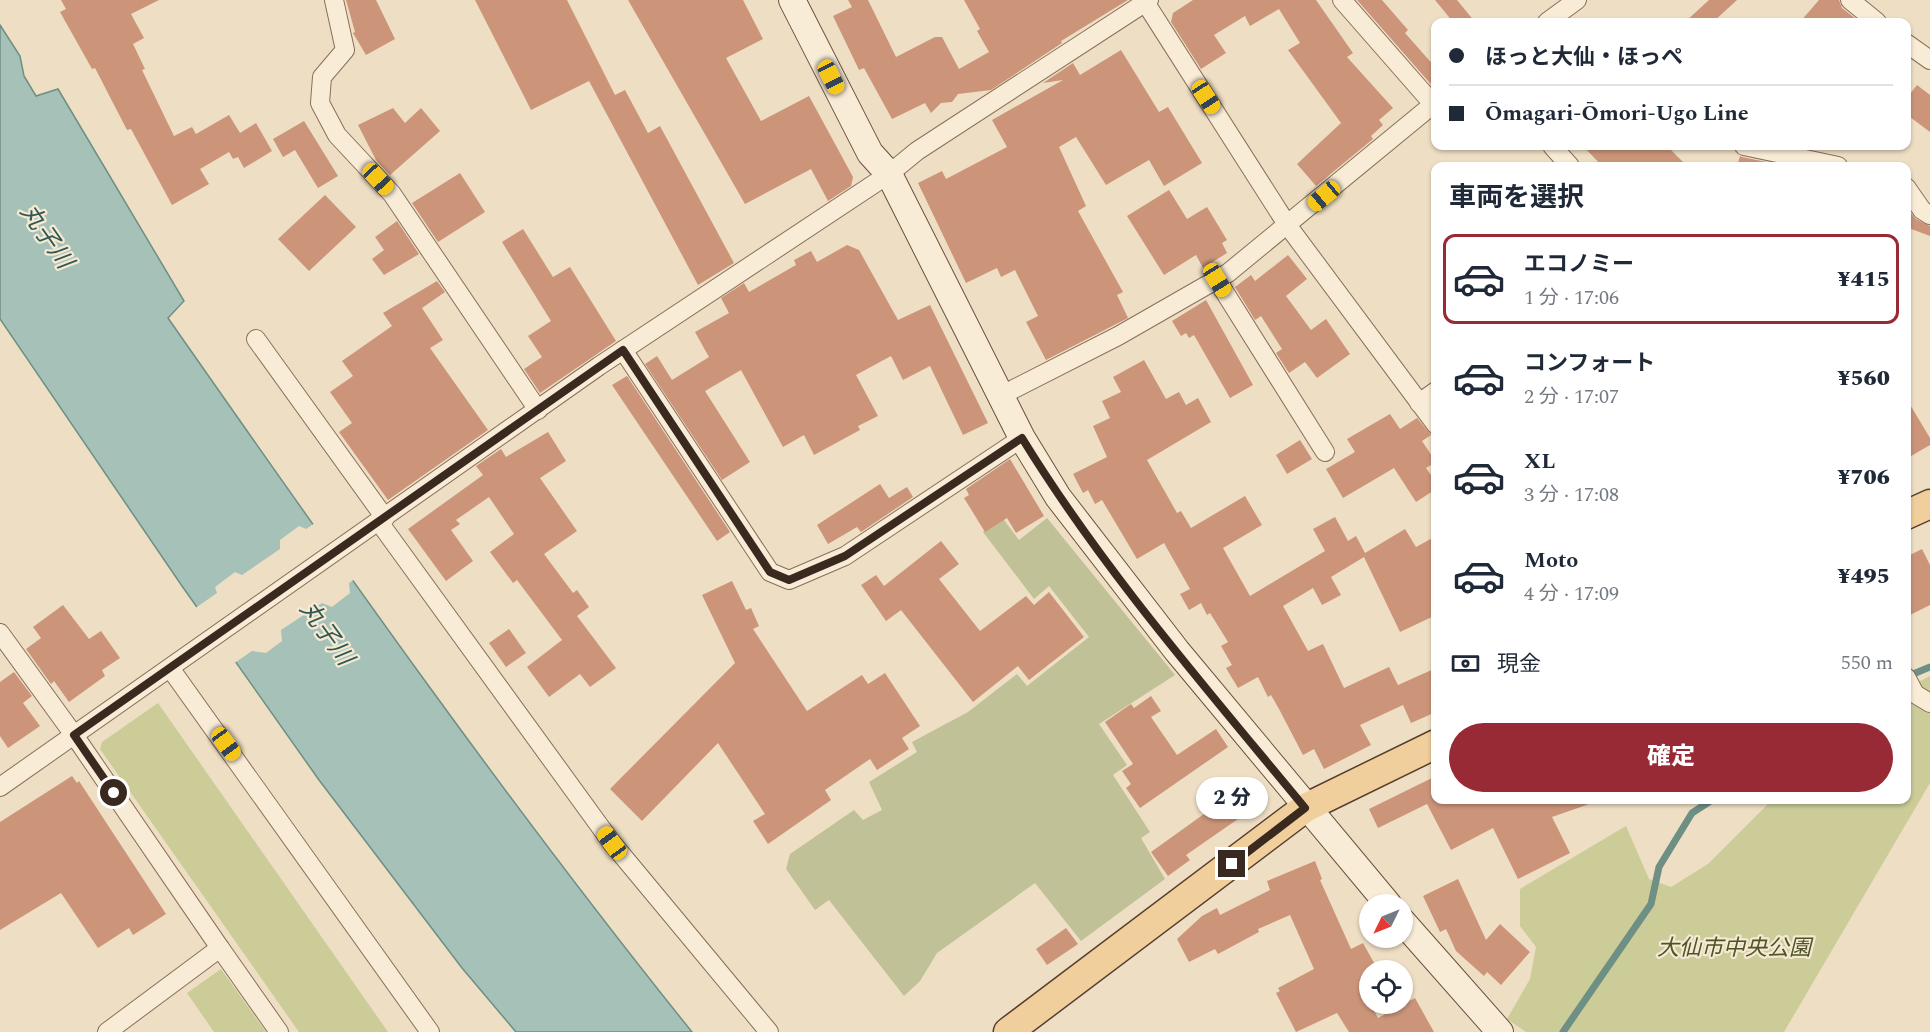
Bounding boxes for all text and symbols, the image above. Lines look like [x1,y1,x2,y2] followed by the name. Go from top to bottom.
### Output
[1485,41,1683,74] text: ほっと大仙・ほっぺ
[815,57,847,97] car
[1189,77,1223,117] car
[1485,97,1749,130] text: Ōmagari-Ōmori-Ugo Line
[359,160,397,198] car
[1449,177,1584,219] text: 車両を選択
[1304,178,1344,214] car
[11,197,83,279] water label: 丸子川
[1524,248,1634,281] text: エコノミー
[1452,252,1506,306] icon: car
[1200,260,1234,300] car
[1837,263,1890,296] text: ¥415
[1524,283,1619,313] text: 1 分 · 17:06
[1524,347,1655,380] text: コンフォート
[1452,351,1506,405] icon: car
[1837,362,1890,395] text: ¥560
[1524,382,1619,412] text: 2 分 · 17:07
[1524,445,1555,478] text: XL
[1452,450,1506,504] icon: car
[1837,461,1890,494] text: ¥706
[1524,480,1619,510] text: 3 分 · 17:08
[1524,544,1578,577] text: Moto
[1452,549,1506,603] icon: car
[1837,560,1890,593] text: ¥495
[1524,579,1619,609] text: 4 分 · 17:09
[290,594,364,676] water label: 丸子川
[1449,647,1482,680] icon: cash
[1497,648,1541,681] text: 現金
[1841,648,1893,678] text: 550 m
[1449,723,1893,792] button: 確定
[208,724,244,764] car
[1196,777,1268,819] callout: 2 分
[100,779,127,806] route start
[1214,783,1251,813] text: 2 分
[594,823,630,863] car
[1218,850,1245,877] route end
[1359,894,1413,948] north arrow
[1359,894,1413,1014] map controls
[1657,932,1814,965] park label: 大仙市中央公園
[1359,960,1413,1014] button: locate

